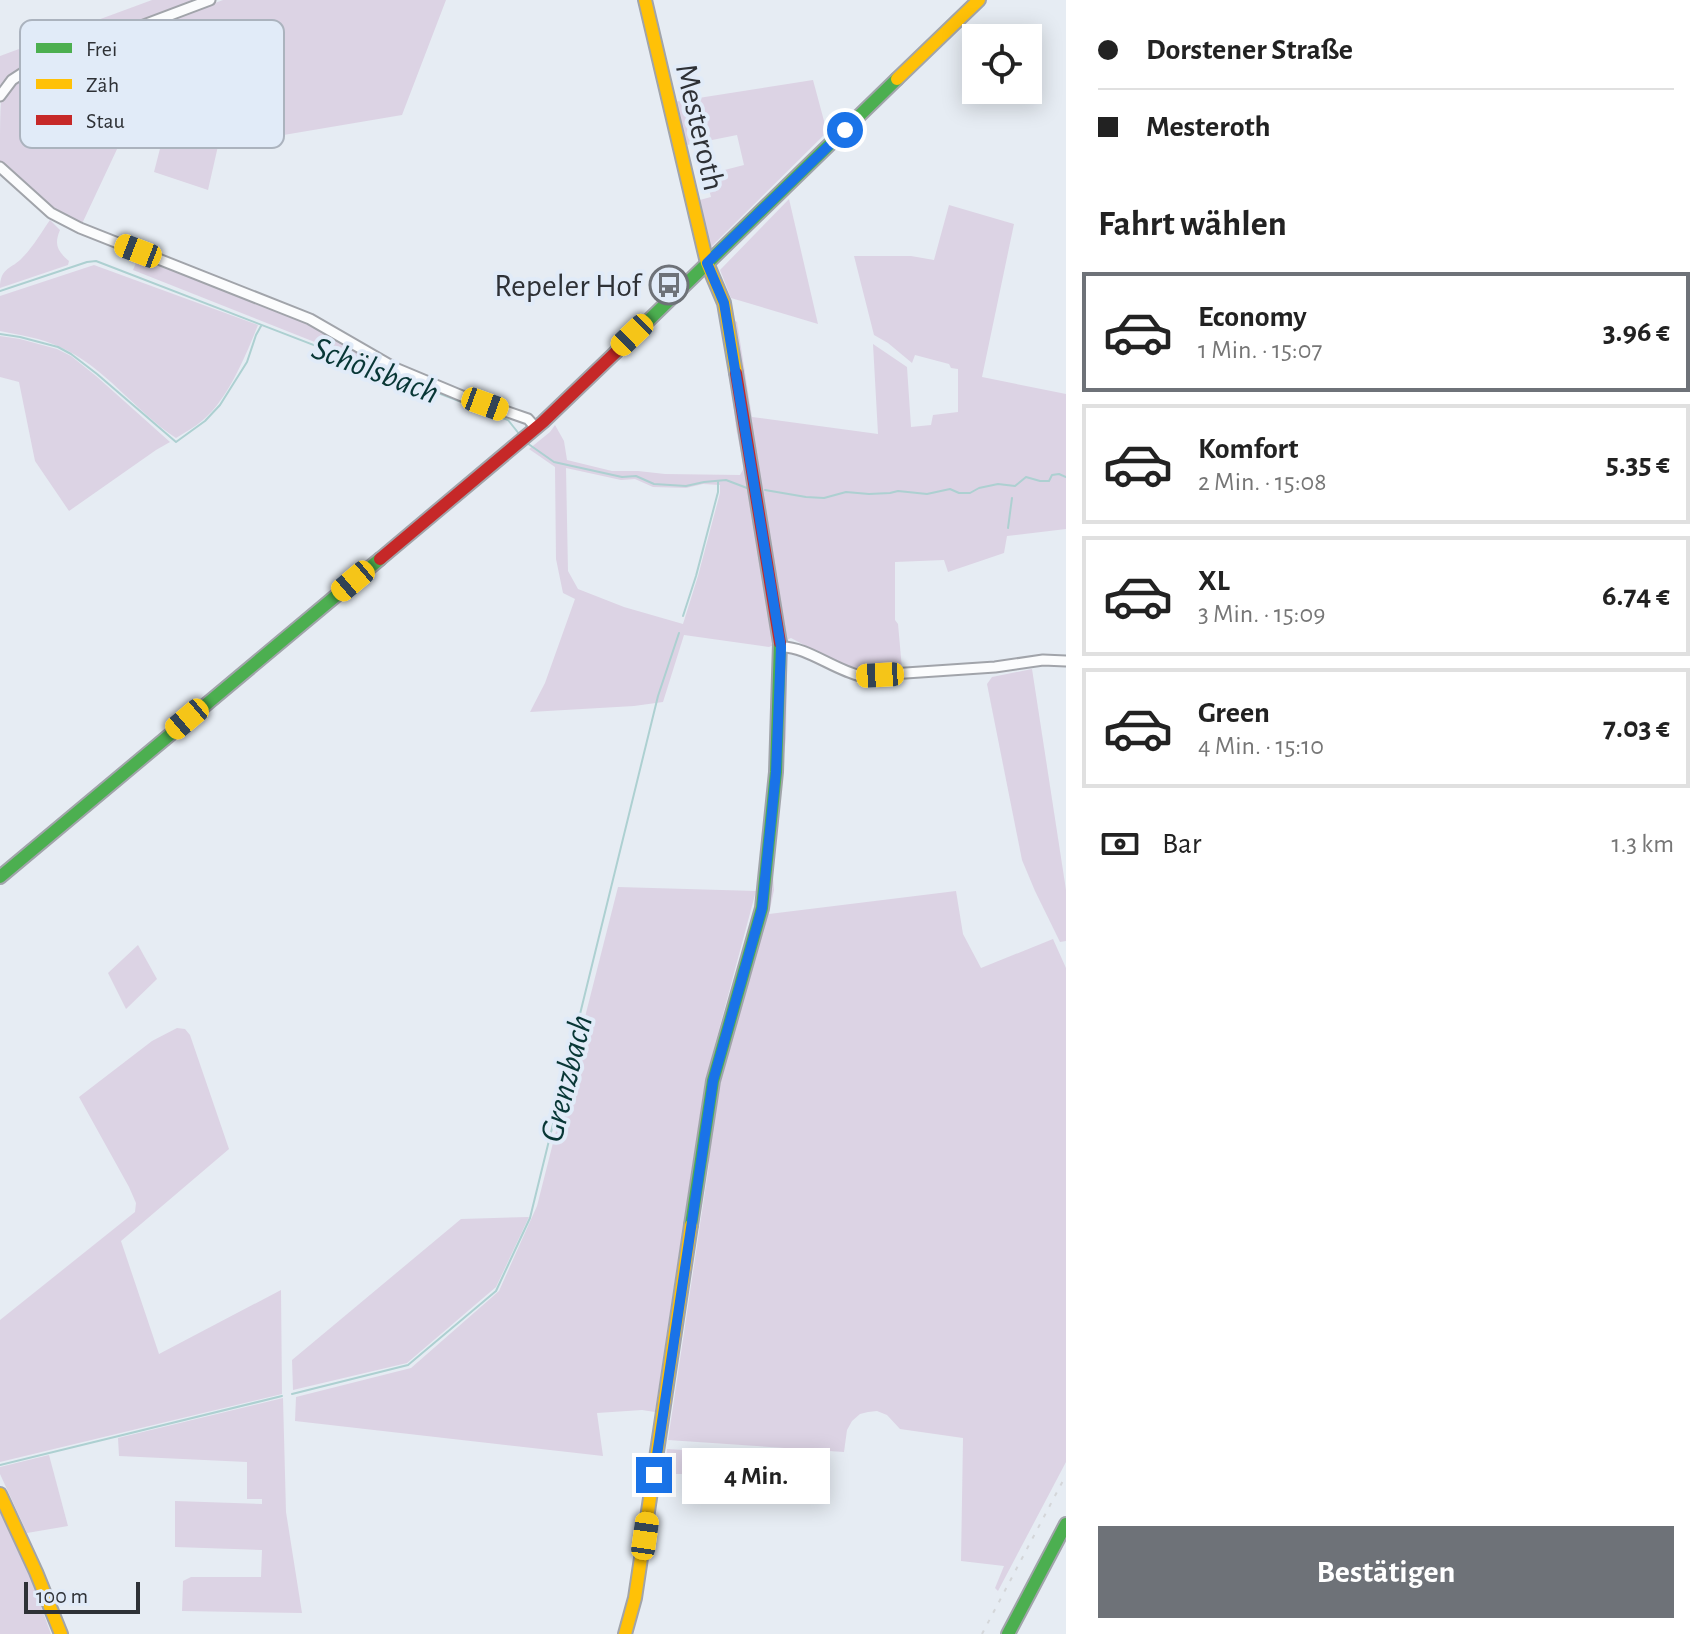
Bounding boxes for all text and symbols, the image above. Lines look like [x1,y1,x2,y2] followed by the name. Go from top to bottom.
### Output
[20,20,284,148] legend
[962,24,1042,104] map controls
[962,24,1042,104] button: locate
[1146,35,1353,65] text: Dorstener Straße
[86,38,117,60] text: Frei
[670,61,730,193] street label: Mesteroth
[86,74,119,96] text: Zäh
[86,110,125,132] text: Stau
[827,112,863,148] route start
[1146,112,1271,142] text: Mesteroth
[1098,206,1287,242] text: Fahrt wählen
[111,231,165,271] car
[648,264,690,306] bus stop icon: Repeler Hof
[494,270,643,302] place label: Repeler Hof
[1102,296,1174,368] icon: car
[1198,302,1307,332] text: Economy
[606,310,658,360] car
[1603,317,1670,347] text: 3.96 €
[307,331,443,410] water label: Schölsbach
[1198,337,1322,363] text: 1 Min. · 15:07
[458,385,512,423] car
[1102,428,1174,500] icon: car
[1198,434,1298,464] text: Komfort
[1606,449,1670,479] text: 5.35 €
[1198,469,1327,495] text: 2 Min. · 15:08
[327,556,379,606] car
[1102,560,1174,632] icon: car
[1198,566,1230,596] text: XL
[1602,581,1670,611] text: 6.74 €
[1198,601,1325,627] text: 3 Min. · 15:09
[855,662,905,688] car
[1102,692,1174,764] icon: car
[161,694,213,744] car
[1198,698,1270,728] text: Green
[1603,713,1670,743] text: 7.03 €
[1198,733,1324,759] text: 4 Min. · 15:10
[1098,822,1142,866] icon: cash
[1162,829,1201,859] text: Bar
[1611,831,1674,857] text: 1.3 km
[535,1011,599,1146] water label: Grenzbach
[682,1447,830,1503] callout: 4 Min.
[636,1457,672,1493] route end
[724,1463,788,1489] text: 4 Min.
[630,1511,660,1561] car
[1098,1526,1674,1618] button: Bestätigen
[24,1578,140,1614] scale bar
[36,1585,88,1607] text: 100 m

